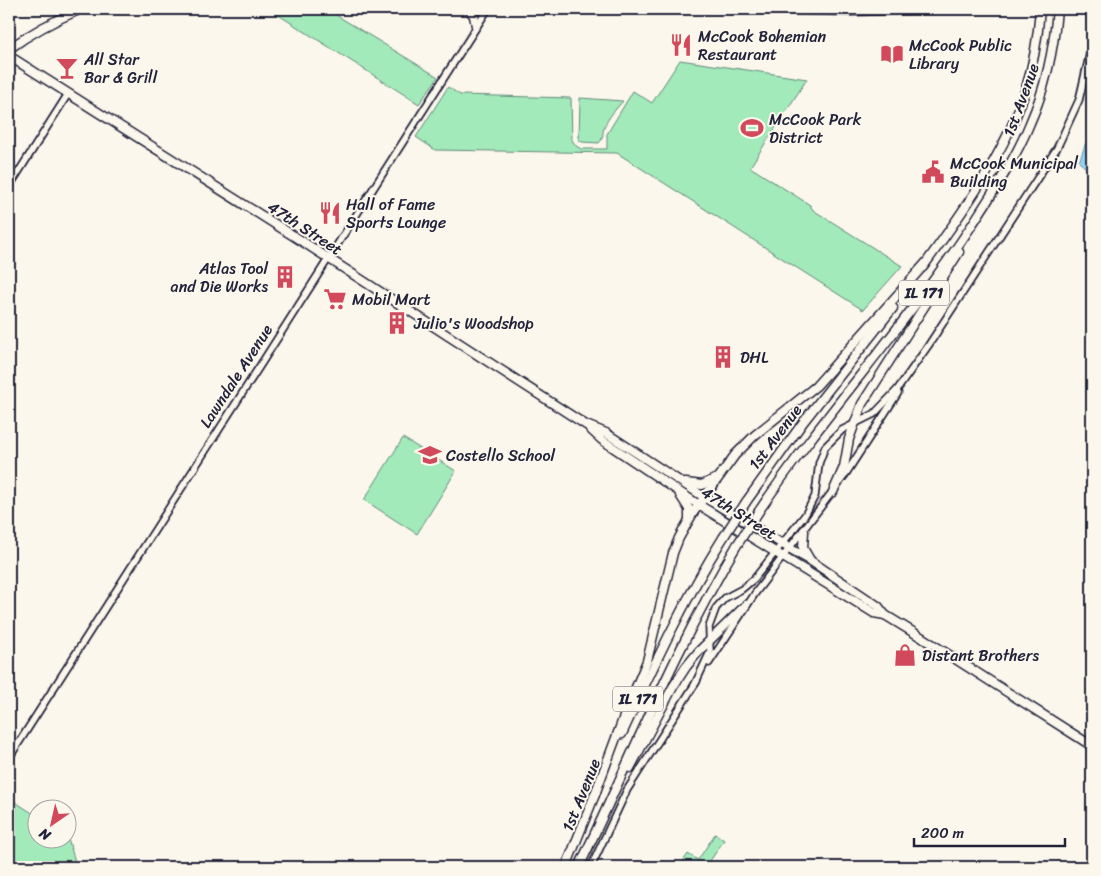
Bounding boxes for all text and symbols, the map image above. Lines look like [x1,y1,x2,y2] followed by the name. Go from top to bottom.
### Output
[698,22,826,69] place label: McCook Bohemian Restaurant
[909,31,1012,78] place label: McCook Public Library
[668,32,694,58] restaurant icon: McCook Bohemian Restaurant
[879,41,905,67] library icon: McCook Public Library
[83,45,158,92] place label: All Star Bar & Grill
[54,55,80,81] bar icon: All Star Bar & Grill
[994,59,1048,141] street label: 1st Avenue
[769,105,862,152] place label: McCook Park District
[739,115,765,141] sports icon: McCook Park District
[950,149,1078,196] place label: McCook Municipal Building
[920,159,946,185] public building icon: McCook Municipal Building
[346,190,446,237] place label: Hall of Fame Sports Lounge
[261,193,349,263] street label: 47th Street
[317,200,343,226] restaurant icon: Hall of Fame Sports Lounge
[171,254,268,301] place label: Atlas Tool and Die Works
[272,264,298,290] building icon: Atlas Tool and Die Works
[899,280,949,306] road number: IL 171
[352,285,430,314] place label: Mobil Mart
[322,286,348,312] supermarket icon: Mobil Mart
[413,309,534,338] place label: Julio's Woodshop
[384,310,410,336] building icon: Julio's Woodshop
[191,318,281,434] street label: Lawndale Avenue
[740,343,769,372] place label: DHL
[710,344,736,370] building icon: DHL
[740,398,810,476] street label: 1st Avenue
[446,441,556,470] place label: Costello School
[417,442,443,468] school or university icon: Costello School
[695,478,783,548] street label: 47th Street
[922,641,1039,670] place label: Distant Brothers
[892,642,918,668] shop icon: Distant Brothers
[613,686,663,712] road number: IL 171
[553,754,609,836] street label: 1st Avenue
[28,798,78,848] north arrow
[914,816,1065,848] scale bar
[921,820,965,846] text: 200 m
[34,821,57,848] text: N

